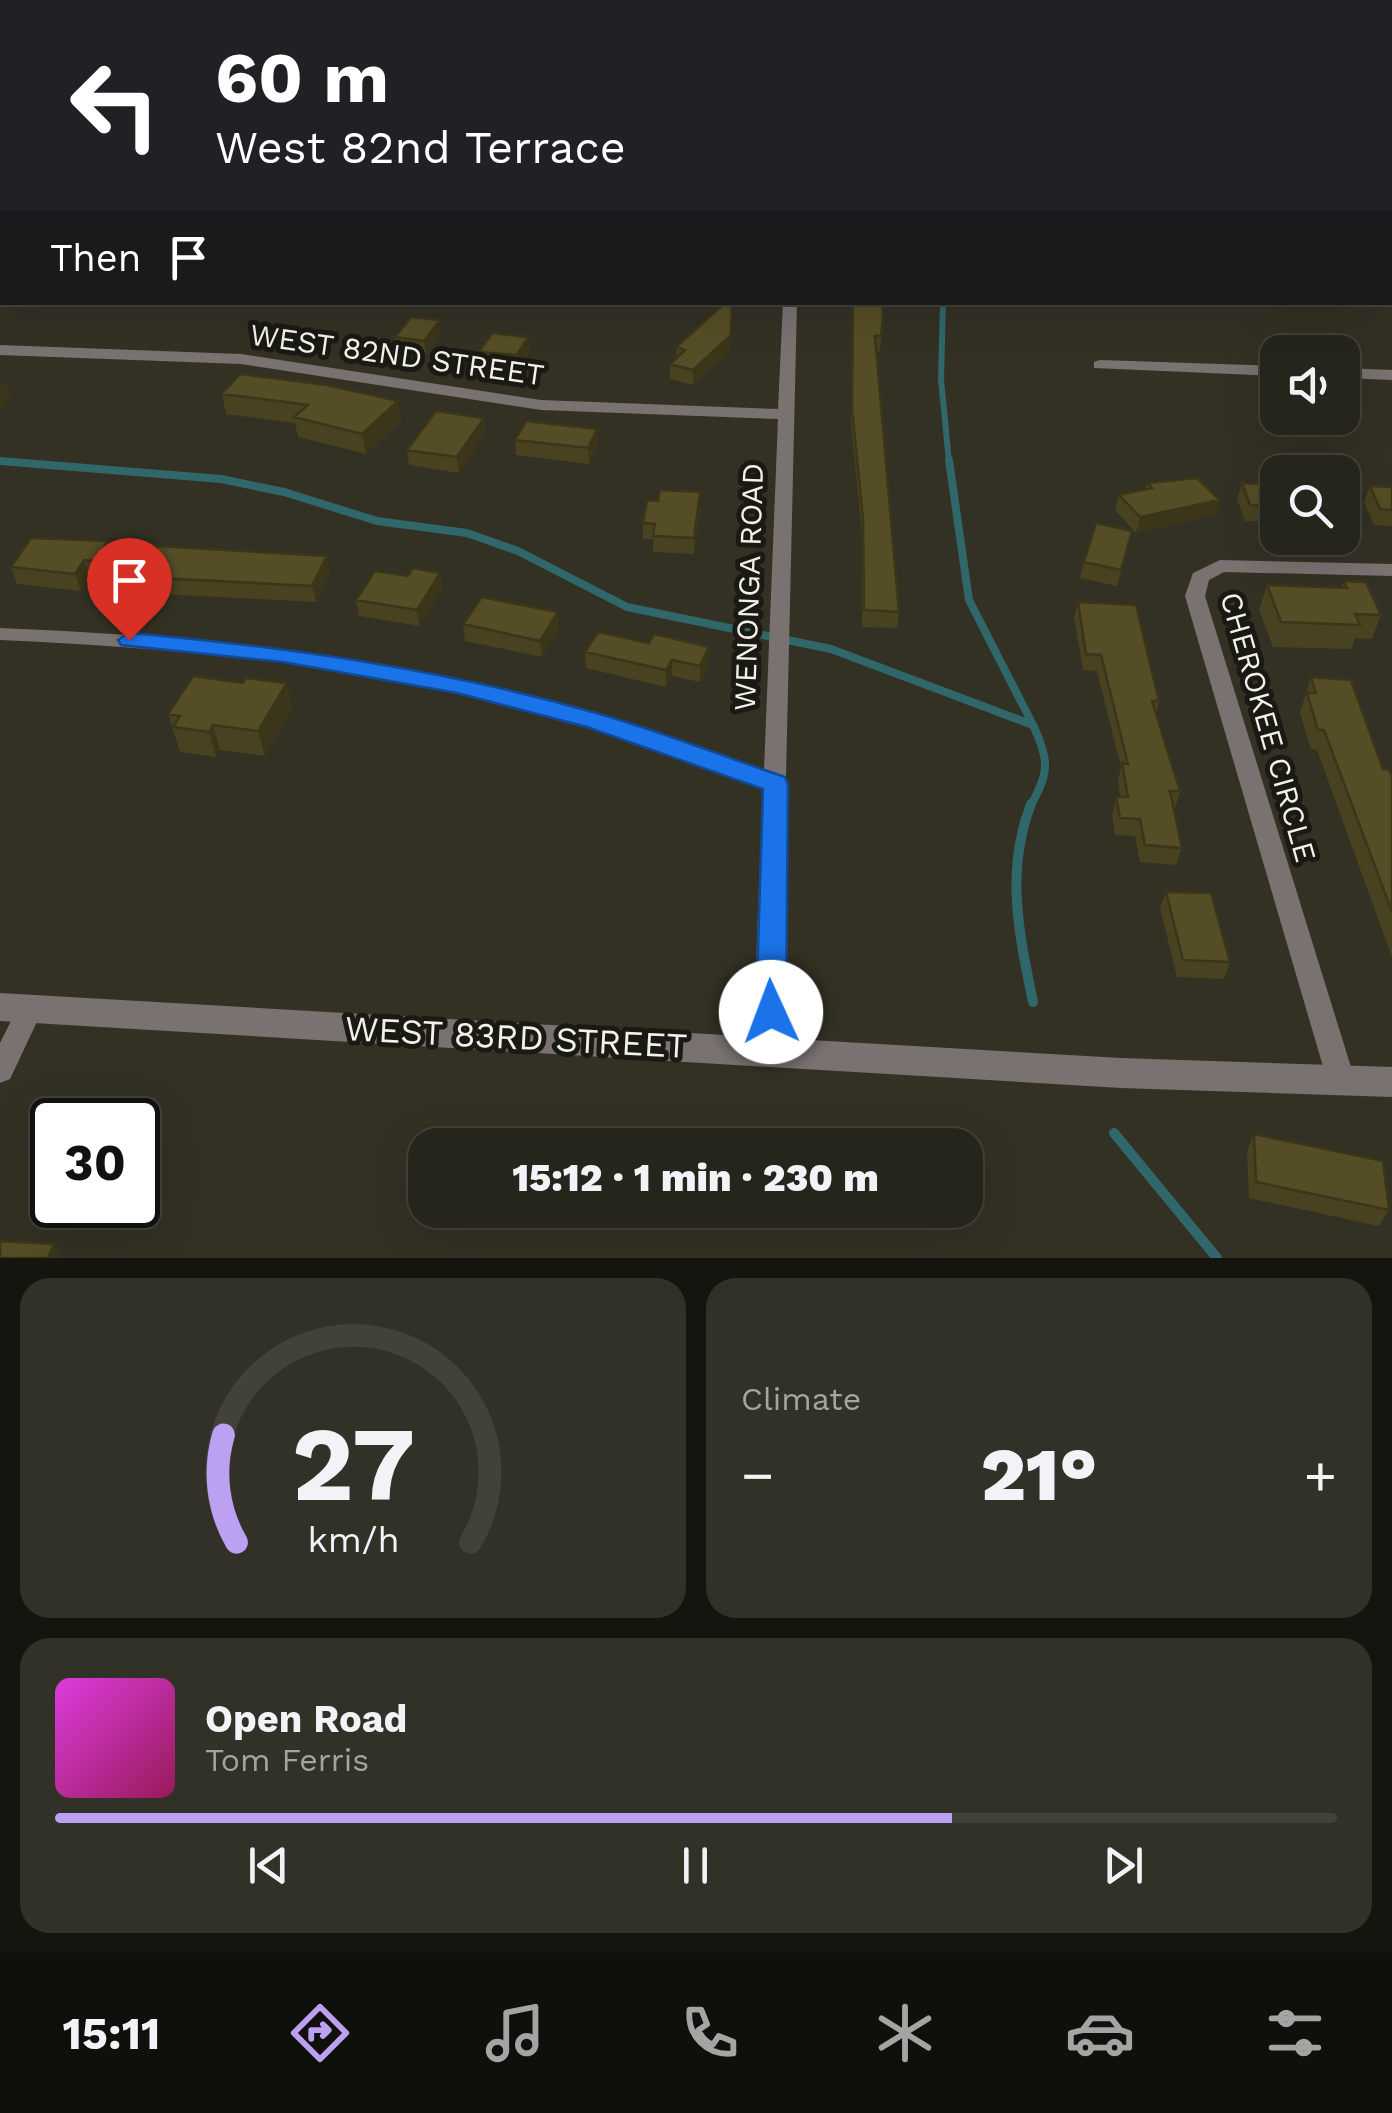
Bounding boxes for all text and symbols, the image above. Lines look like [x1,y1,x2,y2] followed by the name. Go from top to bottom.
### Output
[215,37,389,119] text: 60 m
[50,40,180,170] icon: left
[215,121,626,174] text: West 82nd Terrace
[161,230,216,285] icon: arrive
[50,236,141,280] text: Then
[248,317,546,392] street label: WEST 82ND STREET
[1260,335,1360,555] map controls
[1260,335,1360,435] button: sound
[1260,455,1360,555] button: search
[727,462,770,712] street label: WENONGA ROAD
[87,538,172,641] pin
[102,553,157,608] icon: arrive
[1213,588,1324,866] street label: CHEROKEE CIRCLE
[719,960,823,1064] position arrow
[344,1007,688,1067] street label: WEST 83RD STREET
[30,1098,160,1228] speed limit sign: 30
[512,1156,879,1200] text: 15:12 · 1 min · 230 m
[741,1380,861,1418] text: Climate
[291,1403,415,1525] text: 27
[981,1430,1097,1518] text: 21°
[741,1443,774,1507] text: −
[1304,1443,1337,1507] text: +
[307,1519,399,1561] text: km/h
[205,1697,407,1741] text: Open Road
[205,1741,369,1779] text: Tom Ferris
[241,1838,296,1893] icon: previous
[668,1838,723,1893] icon: pause
[1096,1838,1151,1893] icon: next
[285,1998,355,2068] icon: directions
[480,1998,550,2068] icon: music
[675,1998,745,2068] icon: phone
[870,1998,940,2068] icon: climate
[1065,1998,1135,2068] icon: car
[1260,1998,1330,2068] icon: filters
[62,2007,160,2060] text: 15:11

